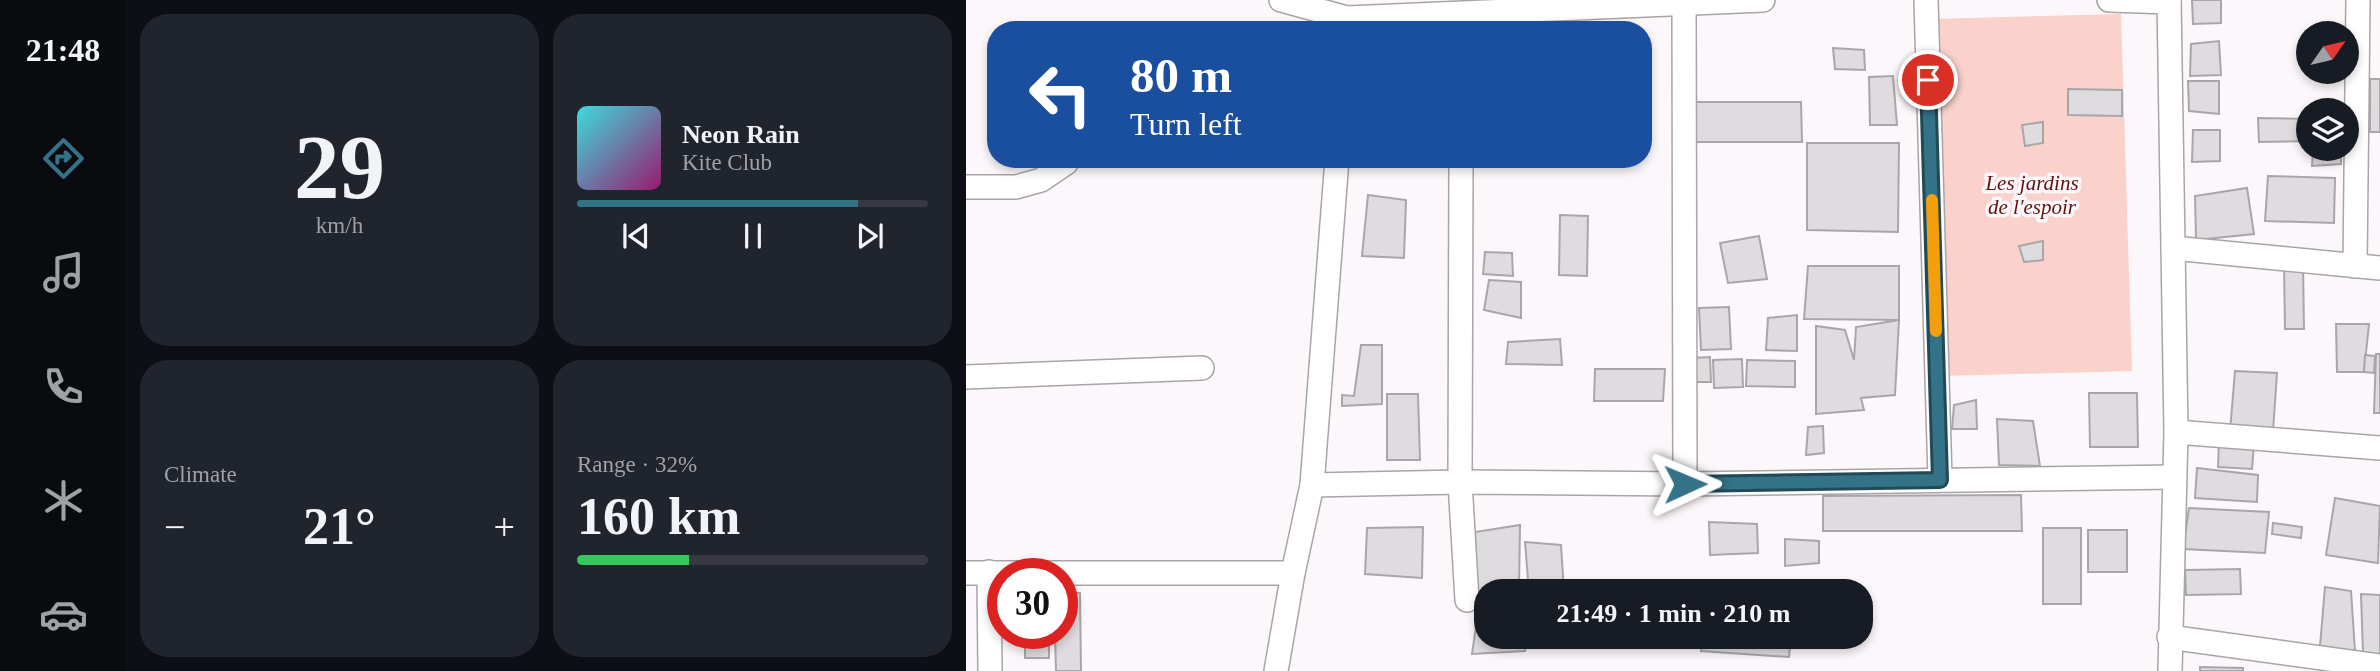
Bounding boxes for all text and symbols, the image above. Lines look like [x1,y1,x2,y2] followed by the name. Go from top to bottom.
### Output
[2296,21,2359,84] north arrow
[2296,21,2359,161] map controls
[26,32,100,68] text: 21:48
[1130,48,1232,103] text: 80 m
[1015,49,1106,140] icon: left
[1898,50,1958,110] pin
[1909,61,1947,99] icon: arrive
[2296,98,2359,161] button: layers
[1130,106,1242,142] text: Turn left
[294,117,385,218] text: 29
[682,120,800,149] text: Neon Rain
[39,134,88,183] icon: directions
[682,150,772,175] text: Kite Club
[1984,171,2079,219] park label: Les jardins de l'espoir
[316,213,363,238] text: km/h
[617,217,655,255] icon: previous
[734,217,772,255] icon: pause
[851,217,889,255] icon: next
[39,248,88,297] icon: music
[39,362,88,411] icon: phone
[1648,447,1722,521] position arrow
[577,452,697,477] text: Range · 32%
[164,462,237,487] text: Climate
[39,476,88,525] icon: climate
[577,488,740,545] text: 160 km
[303,498,376,555] text: 21°
[164,506,185,548] text: −
[494,506,515,548] text: +
[987,558,1078,649] speed limit sign: 30
[39,590,88,639] icon: car
[1557,599,1791,628] text: 21:49 · 1 min · 210 m

